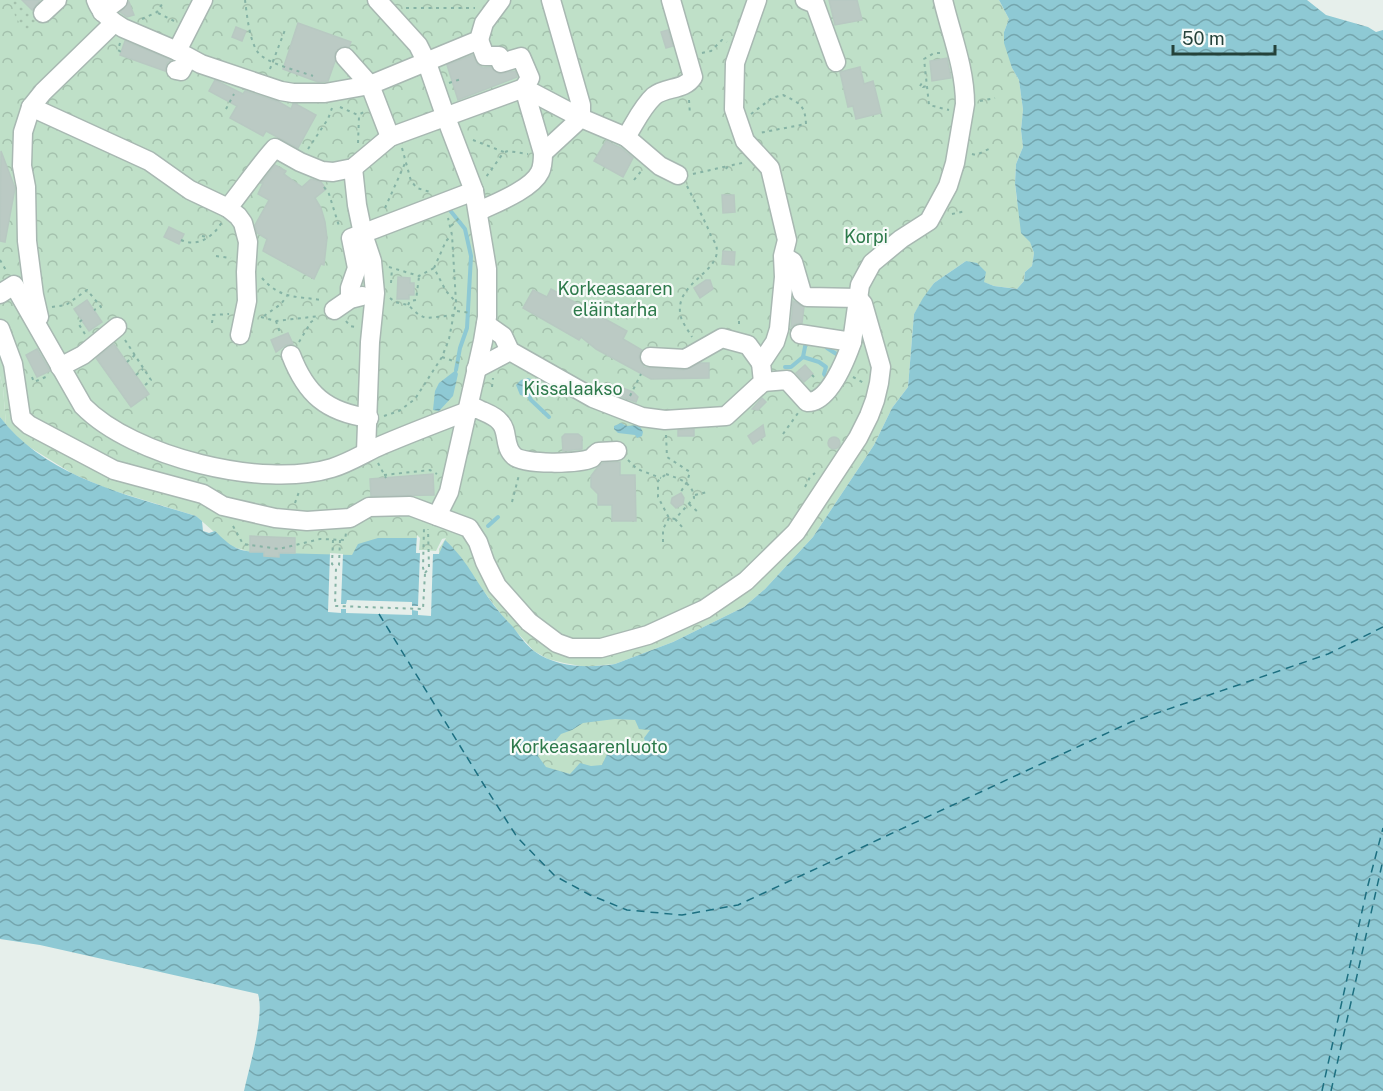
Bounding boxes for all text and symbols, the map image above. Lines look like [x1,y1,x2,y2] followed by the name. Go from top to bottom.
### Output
[1173,18,1275,56] scale bar
[1182,28,1225,49] text: 50 m
[844,226,888,247] park label: Korpi
[557,278,673,320] park label: Korkeasaaren eläintarha
[523,378,623,399] park label: Kissalaakso
[510,736,668,757] park label: Korkeasaarenluoto

